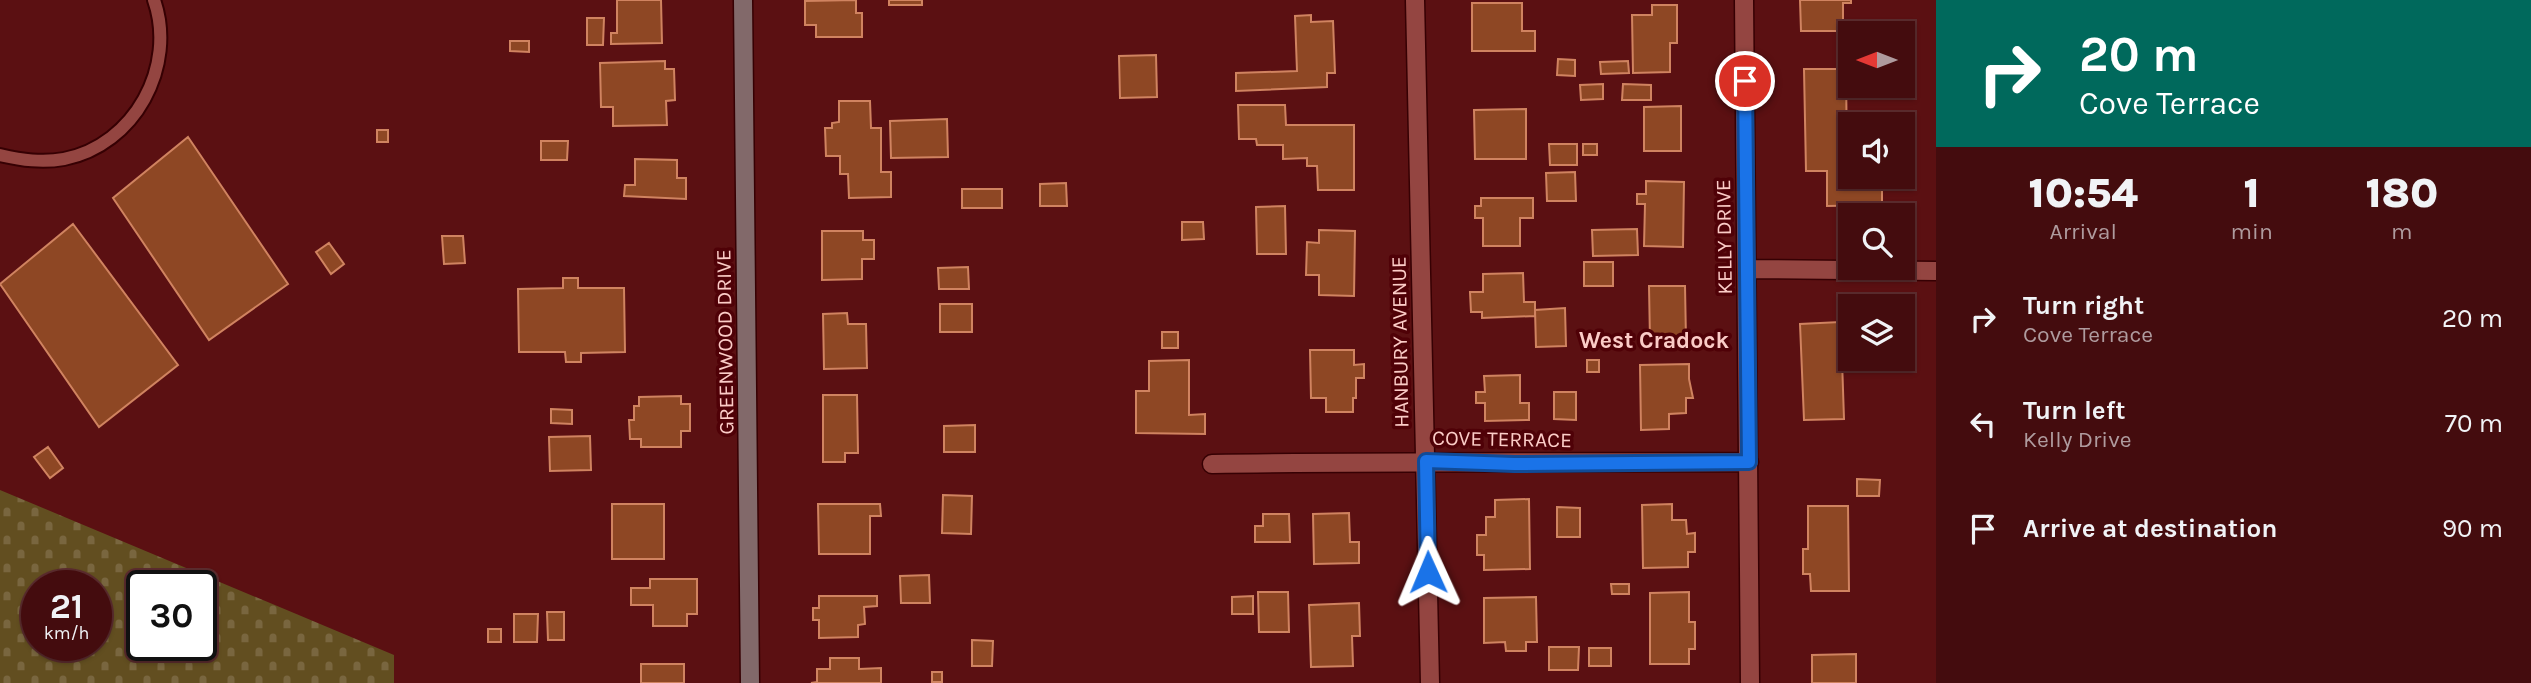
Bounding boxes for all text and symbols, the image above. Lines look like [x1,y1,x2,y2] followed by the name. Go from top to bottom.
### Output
[1838,21,1914,98] north arrow
[1838,21,1915,371] map controls
[2079,26,2199,83] text: 20 m
[1964,28,2055,119] icon: right
[1715,51,1775,111] pin
[1726,62,1764,100] icon: arrive
[2079,85,2260,122] text: Cove Terrace
[1838,112,1915,189] button: sound
[2029,168,2138,218] text: 10:54
[2244,168,2260,218] text: 1
[2365,168,2438,218] text: 180
[1711,179,1737,295] street label: KELLY DRIVE
[1838,203,1915,280] button: search
[2050,218,2117,245] text: Arrival
[2231,218,2273,245] text: min
[2391,218,2413,245] text: m
[711,249,739,435] street label: GREENWOOD DRIVE
[1387,256,1413,428] street label: HANBURY AVENUE
[2023,290,2144,321] text: Turn right
[1838,294,1915,371] button: layers
[1964,300,2002,338] icon: right
[2442,303,2503,334] text: 20 m
[2023,321,2153,348] text: Cove Terrace
[1579,327,1729,354] district label: West Cradock
[2023,395,2125,426] text: Turn left
[1964,405,2002,443] icon: left
[2445,408,2503,439] text: 70 m
[1432,426,1572,452] street label: COVE TERRACE
[2023,426,2132,453] text: Kelly Drive
[1964,510,2002,548] icon: arrive
[2023,513,2277,544] text: Arrive at destination
[2442,513,2503,544] text: 90 m
[1391,535,1465,609] position arrow
[126,570,217,661] speed limit sign: 30
[50,586,83,627] text: 21
[44,622,89,644] text: km/h

